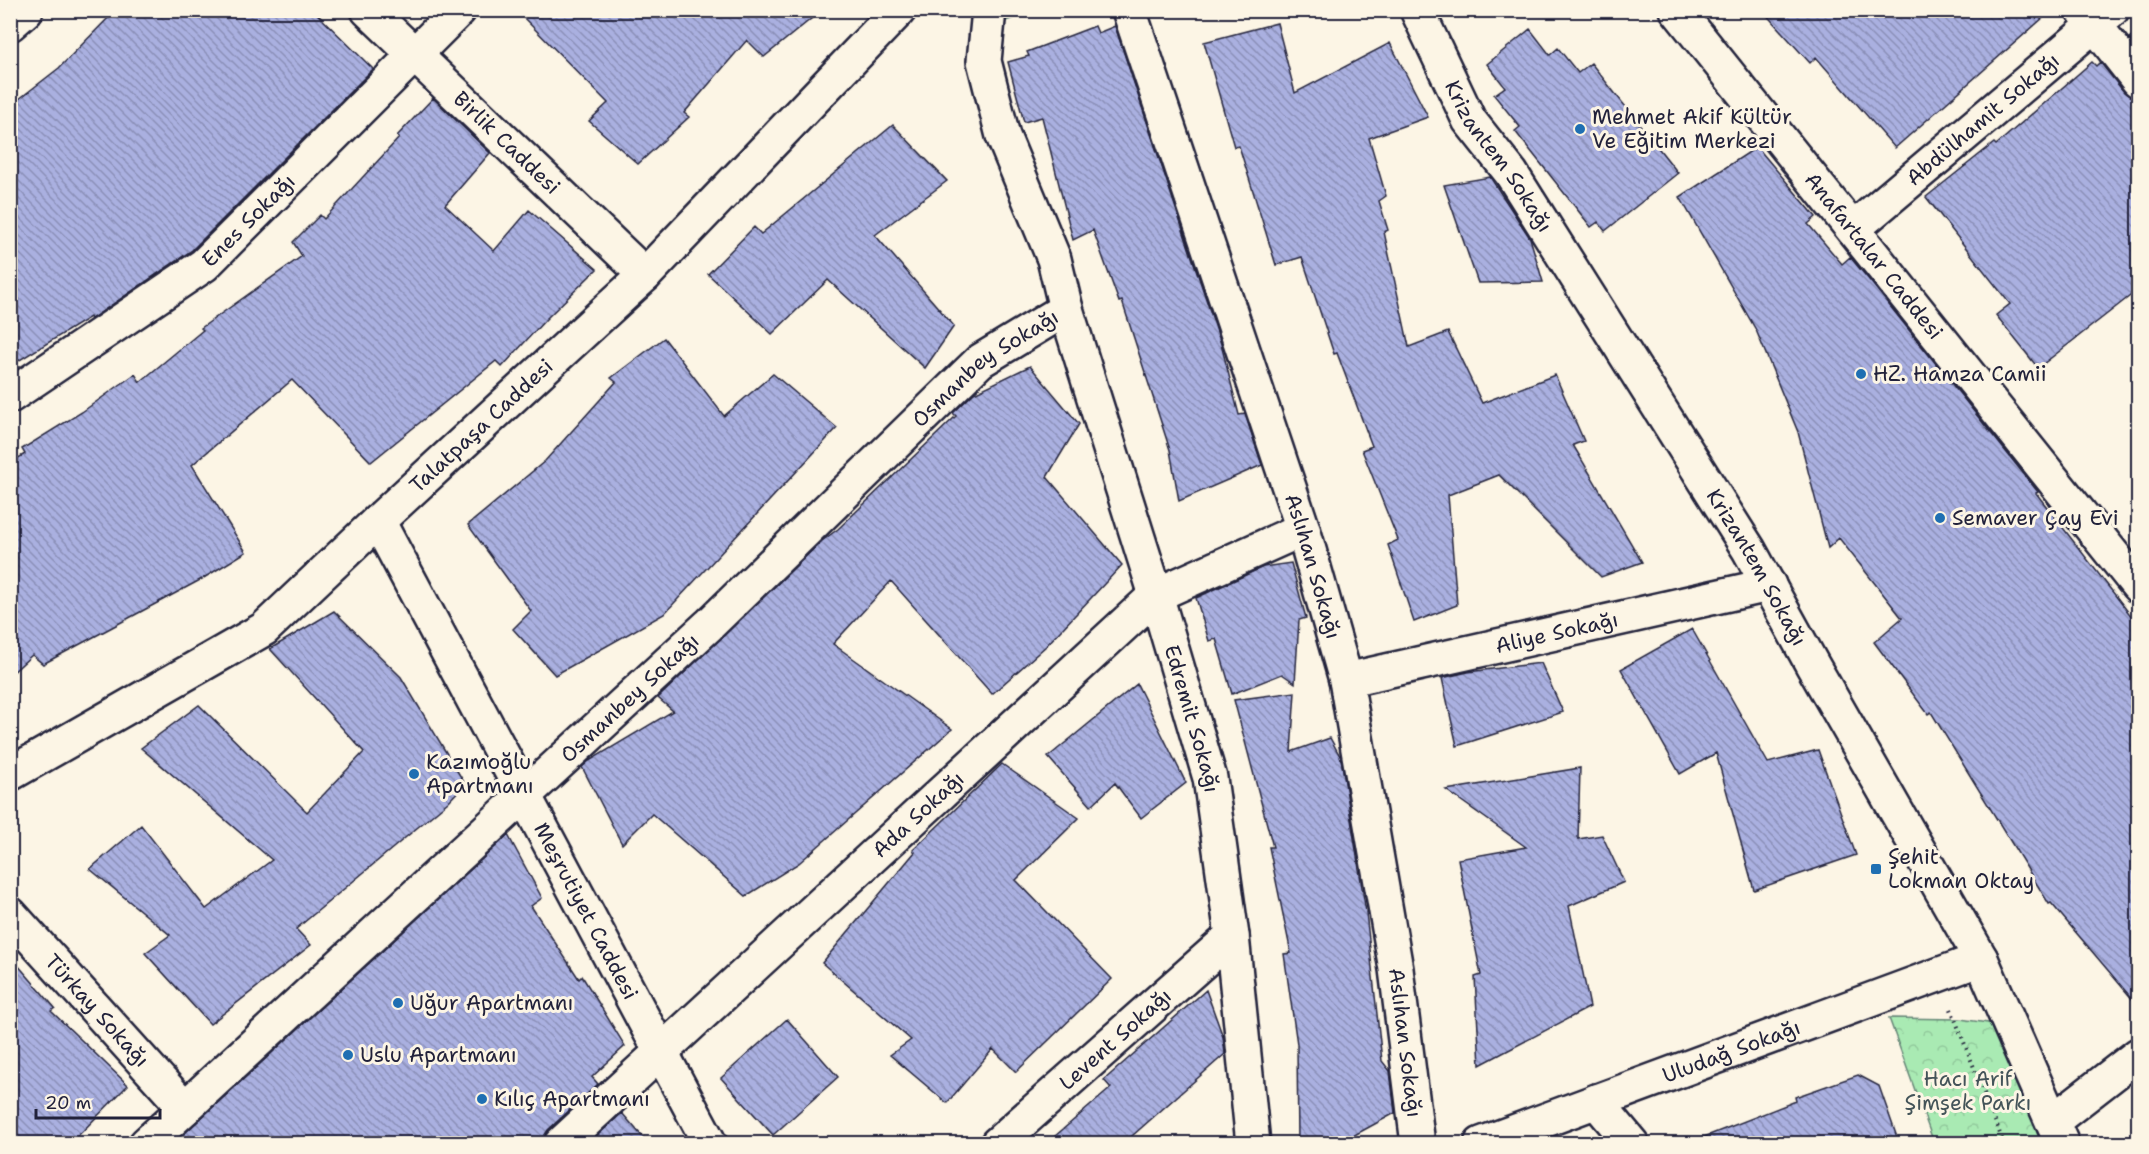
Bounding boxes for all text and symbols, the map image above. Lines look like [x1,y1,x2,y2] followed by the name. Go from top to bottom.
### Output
[1900,46,2065,192] street label: Abdülhamit Sokağı
[1438,76,1559,237] street label: Krizantem Sokağı
[447,85,566,200] street label: Birlik Caddesi
[1592,103,1792,155] place label: Mehmet Akif Kültür Ve Eğitim Merkezi
[1573,122,1587,136] marker: Mehmet Akif Kültür Ve Eğitim Merkezi
[1798,167,1949,345] street label: Anafartalar Caddesi
[196,168,301,273] street label: Enes Sokağı
[906,303,1064,434] street label: Osmanbey Sokağı
[403,352,559,499] street label: Talatpaşa Caddesi
[1873,360,2047,388] place label: HZ. Hamza Camii
[1854,367,1868,381] marker: HZ. Hamza Camii
[1700,483,1813,651] street label: Krizantem Sokağı
[1278,490,1348,642] street label: Aslıhan Sokağı
[1952,504,2119,532] place label: Semaver Çay Evi
[1933,511,1947,525] marker: Semaver Çay Evi
[1493,605,1621,660] street label: Aliye Sokağı
[554,627,705,769] street label: Osmanbey Sokağı
[1157,641,1226,794] street label: Edremit Sokağı
[426,748,534,800] place label: Kazımoğlu Apartmanı
[866,765,970,864] street label: Ada Sokağı
[407,767,421,781] marker: Kazımoğlu Apartmanı
[527,818,644,1004] street label: Meşrutiyet Caddesi
[1888,843,2034,895] place label: Şehit Lokman Oktay
[1869,862,1883,876] marker: Şehit Lokman Oktay
[39,948,156,1073] street label: Türkay Sokağı
[1382,967,1429,1119] street label: Aslıhan Sokağı
[1053,982,1177,1097] street label: Levent Sokağı
[410,989,573,1017] place label: Uğur Apartmanı
[391,996,405,1010] marker: Uğur Apartmanı
[1659,1013,1804,1090] street label: Uludağ Sokağı
[360,1041,517,1069] place label: Uslu Apartmanı
[341,1048,355,1062] marker: Uslu Apartmanı
[1905,1065,2031,1117] park label: Hacı Arif Şimşek Parkı
[36,1082,160,1120] scale bar
[494,1085,650,1113] place label: Kılıç Apartmanı
[45,1091,91,1115] text: 20 m
[475,1092,489,1106] marker: Kılıç Apartmanı

